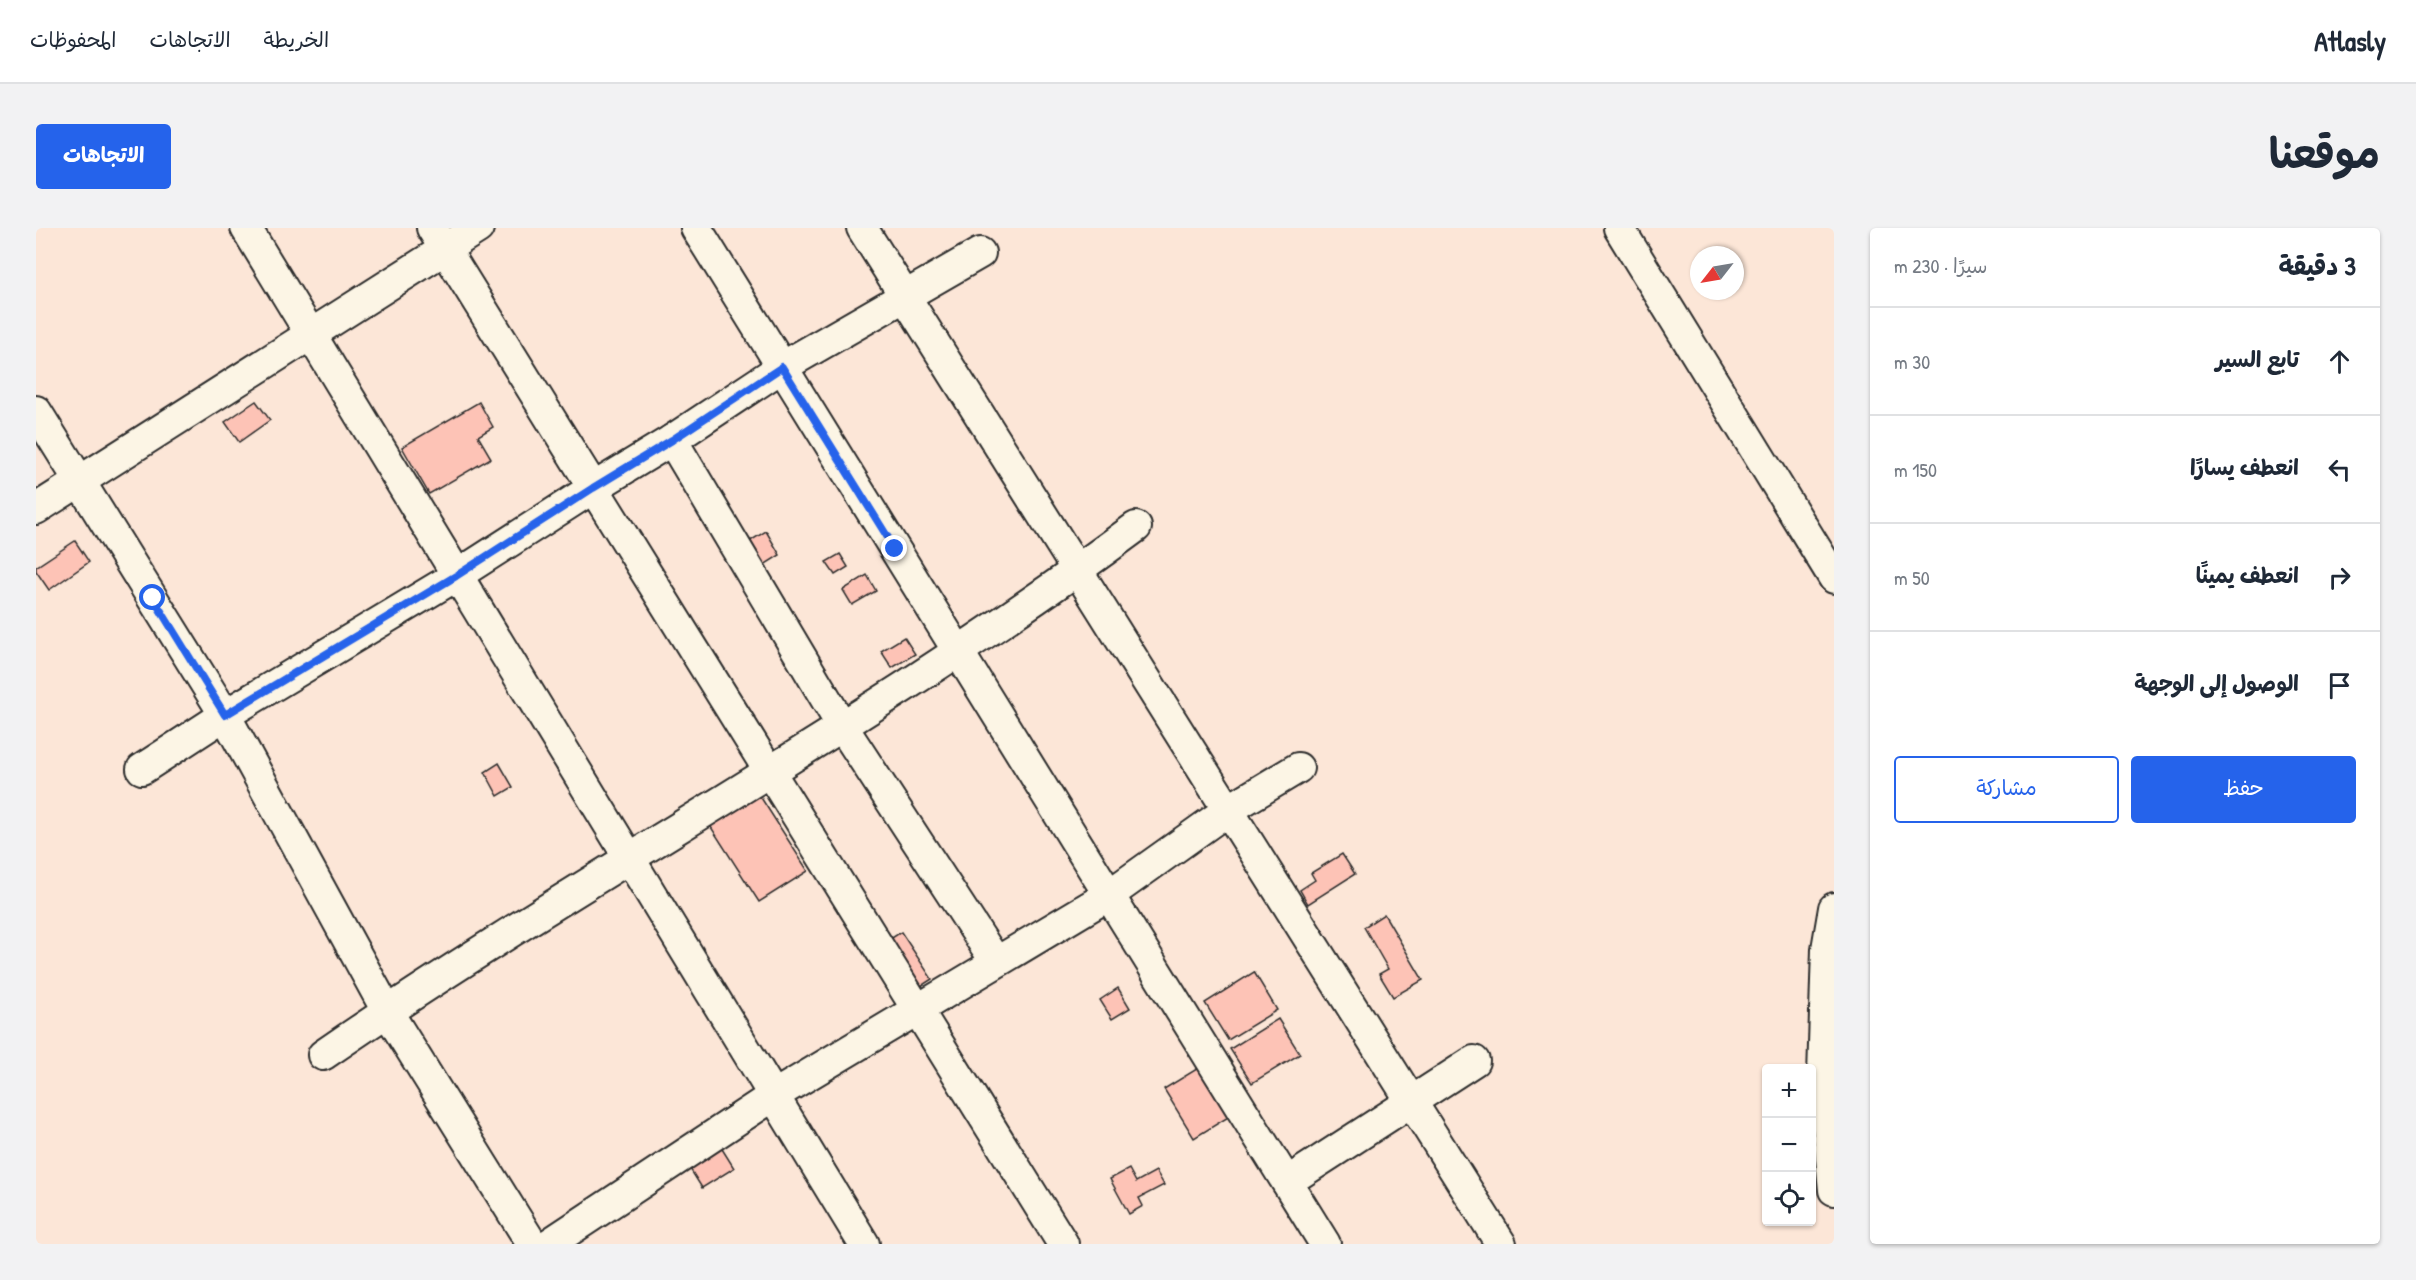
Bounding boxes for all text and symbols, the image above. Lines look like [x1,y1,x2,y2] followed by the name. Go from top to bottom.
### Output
[2314,22,2386,60] text: Atlasly
[30,25,116,54] text: المحفوظات
[149,25,231,54] text: الاتجاهات
[264,25,329,54] text: الخريطة
[36,124,171,189] button: الاتجاهات
[2269,124,2380,181] text: موقعنا
[1690,246,1744,300] north arrow
[2278,248,2356,283] text: 3 دقيقة
[1894,252,1988,279] text: سيرًا · 230 m
[2216,344,2299,374] text: تابع السير
[2323,345,2356,378] icon: ahead
[1894,348,1930,375] text: 30 m
[2190,452,2299,482] text: انعطف يسارًا
[2323,453,2356,486] icon: left
[1894,456,1937,483] text: 150 m
[881,535,907,561] route end
[2196,560,2299,590] text: انعطف يمينًا
[2323,561,2356,594] icon: right
[1894,564,1930,591] text: 50 m
[139,584,165,610] route start
[2134,668,2299,698] text: الوصول إلى الوجهة
[2323,669,2356,702] icon: arrive
[1894,756,2119,823] button: مشاركة
[2131,756,2356,823] button: حفظ
[1762,1064,1816,1226] map controls
[1762,1064,1816,1118] button: +
[1762,1118,1816,1172] button: −
[1762,1172,1816,1226] button: locate

